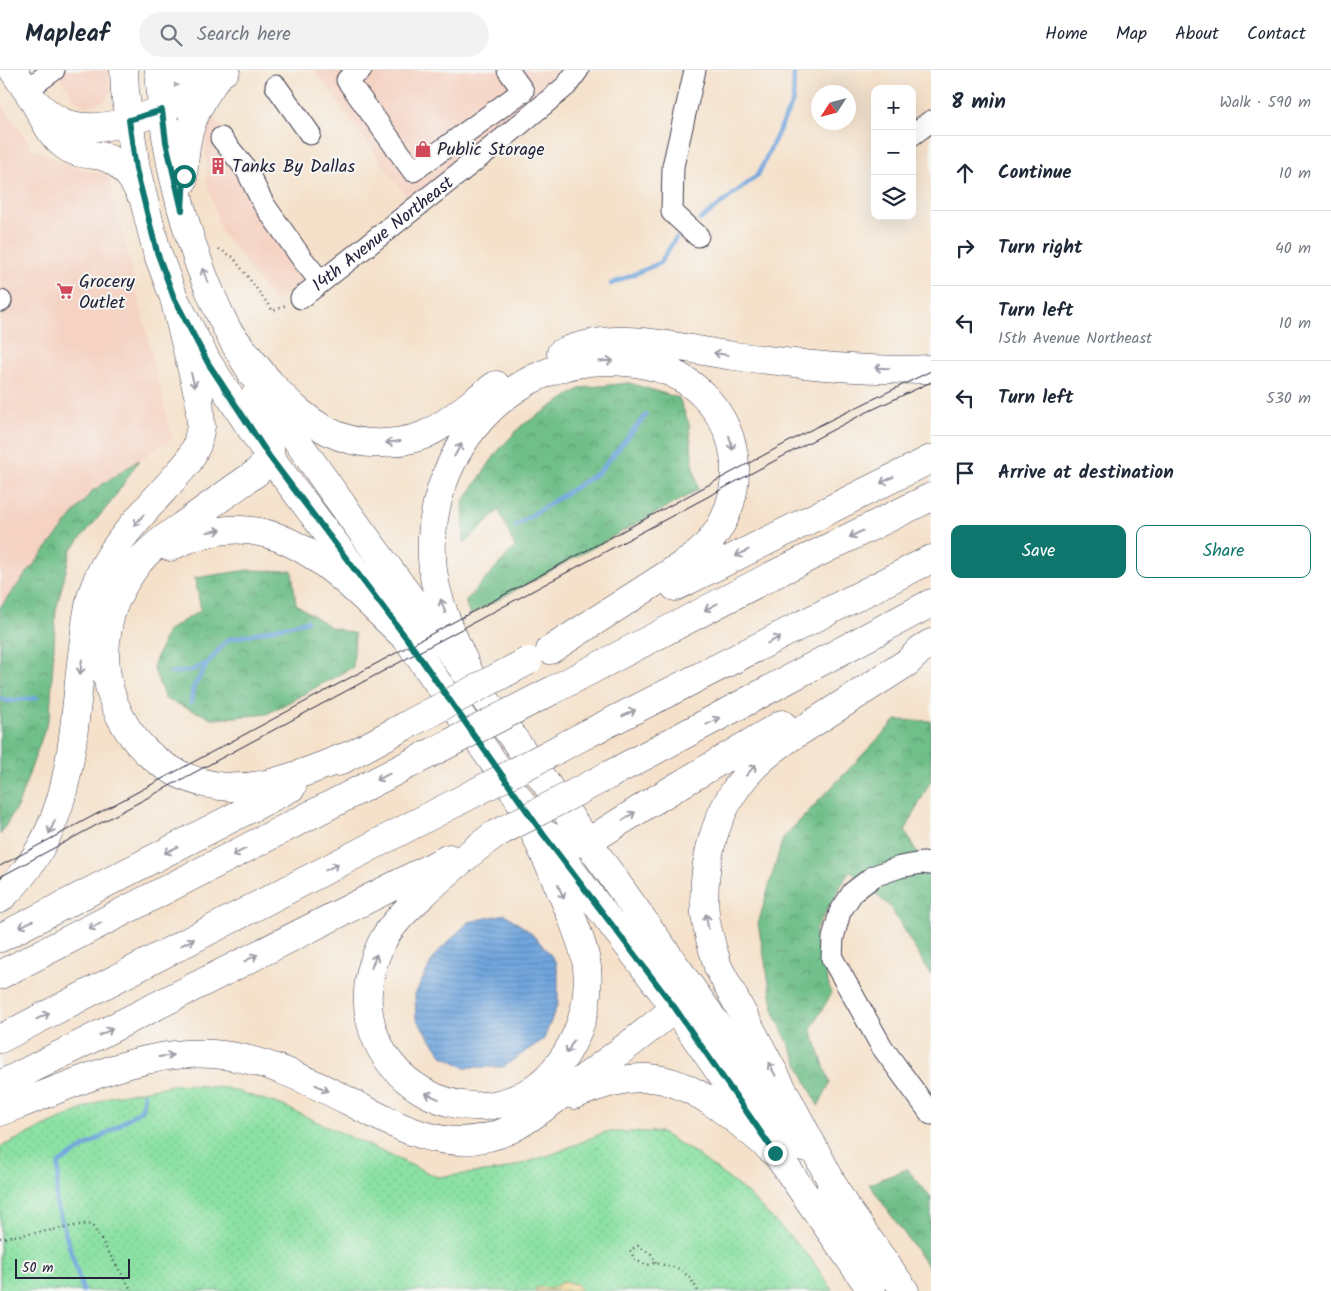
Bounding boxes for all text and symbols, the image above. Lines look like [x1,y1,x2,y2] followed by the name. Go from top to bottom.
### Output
[139,12,489,57] search box
[25,15,109,54] text: Mapleaf
[197,20,291,50] text: Search here
[1045,20,1088,49] text: Home
[1116,20,1147,49] text: Map
[1175,20,1219,49] text: About
[1247,20,1306,49] text: Contact
[157,21,185,49] icon: search
[811,85,856,130] north arrow
[871,85,916,220] map controls
[871,85,916,130] button: +
[951,86,1006,119] text: 8 min
[1219,90,1311,115] text: Walk · 590 m
[871,130,916,175] button: −
[437,136,545,165] place label: Public Storage
[413,139,433,159] shop icon: Public Storage
[232,153,355,182] place label: Tanks By Dallas
[208,156,228,176] building icon: Tanks By Dallas
[998,158,1071,188] text: Continue
[951,159,979,187] icon: ahead
[1279,161,1311,186] text: 10 m
[173,165,196,188] route start
[306,169,462,300] street label: 14th Avenue Northeast
[871,175,916,220] button: layers
[998,233,1083,263] text: Turn right
[951,234,979,262] icon: right
[1275,236,1311,261] text: 40 m
[199,267,208,282] one-way arrow
[79,268,135,318] place label: Grocery Outlet
[55,281,75,301] supermarket icon: Grocery Outlet
[998,296,1073,326] text: Turn left
[951,309,979,337] icon: left
[1279,311,1311,336] text: 10 m
[998,326,1152,351] text: 15th Avenue Northeast
[713,348,729,358] one-way arrow
[598,356,614,365] one-way arrow
[875,364,891,373] one-way arrow
[189,371,199,387] one-way arrow
[998,383,1073,413] text: Turn left
[951,384,979,412] icon: left
[1266,386,1311,411] text: 530 m
[726,435,736,451] one-way arrow
[386,437,402,447] one-way arrow
[454,443,464,457] one-way arrow
[998,458,1174,488] text: Arrive at destination
[951,459,979,487] icon: arrive
[880,476,895,485] one-way arrow
[133,514,144,527] one-way arrow
[951,525,1126,578] button: Save
[1136,525,1311,578] button: Share
[206,526,222,536] one-way arrow
[849,530,864,539] one-way arrow
[735,549,750,558] one-way arrow
[437,598,447,614] one-way arrow
[704,603,719,612] one-way arrow
[766,635,781,644] one-way arrow
[76,659,86,675] one-way arrow
[621,708,636,717] one-way arrow
[705,716,720,725] one-way arrow
[745,764,757,777] one-way arrow
[376,772,391,782] one-way arrow
[622,810,636,820] one-way arrow
[46,819,56,834] one-way arrow
[164,846,179,855] one-way arrow
[232,848,247,857] one-way arrow
[324,862,339,871] one-way arrow
[557,884,567,899] one-way arrow
[701,914,711,930] one-way arrow
[19,919,34,929] one-way arrow
[87,921,102,931] one-way arrow
[180,937,195,947] one-way arrow
[243,953,258,962] one-way arrow
[370,953,379,969] one-way arrow
[36,1011,51,1021] one-way arrow
[98,1027,113,1036] one-way arrow
[565,1039,575,1054] one-way arrow
[157,1051,173,1061] one-way arrow
[767,1062,776,1077] one-way arrow
[314,1084,329,1093] one-way arrow
[425,1090,440,1100] one-way arrow
[764,1142,787,1165] route end
[15,1256,130,1279] scale bar
[22,1257,53,1279] text: 50 m

